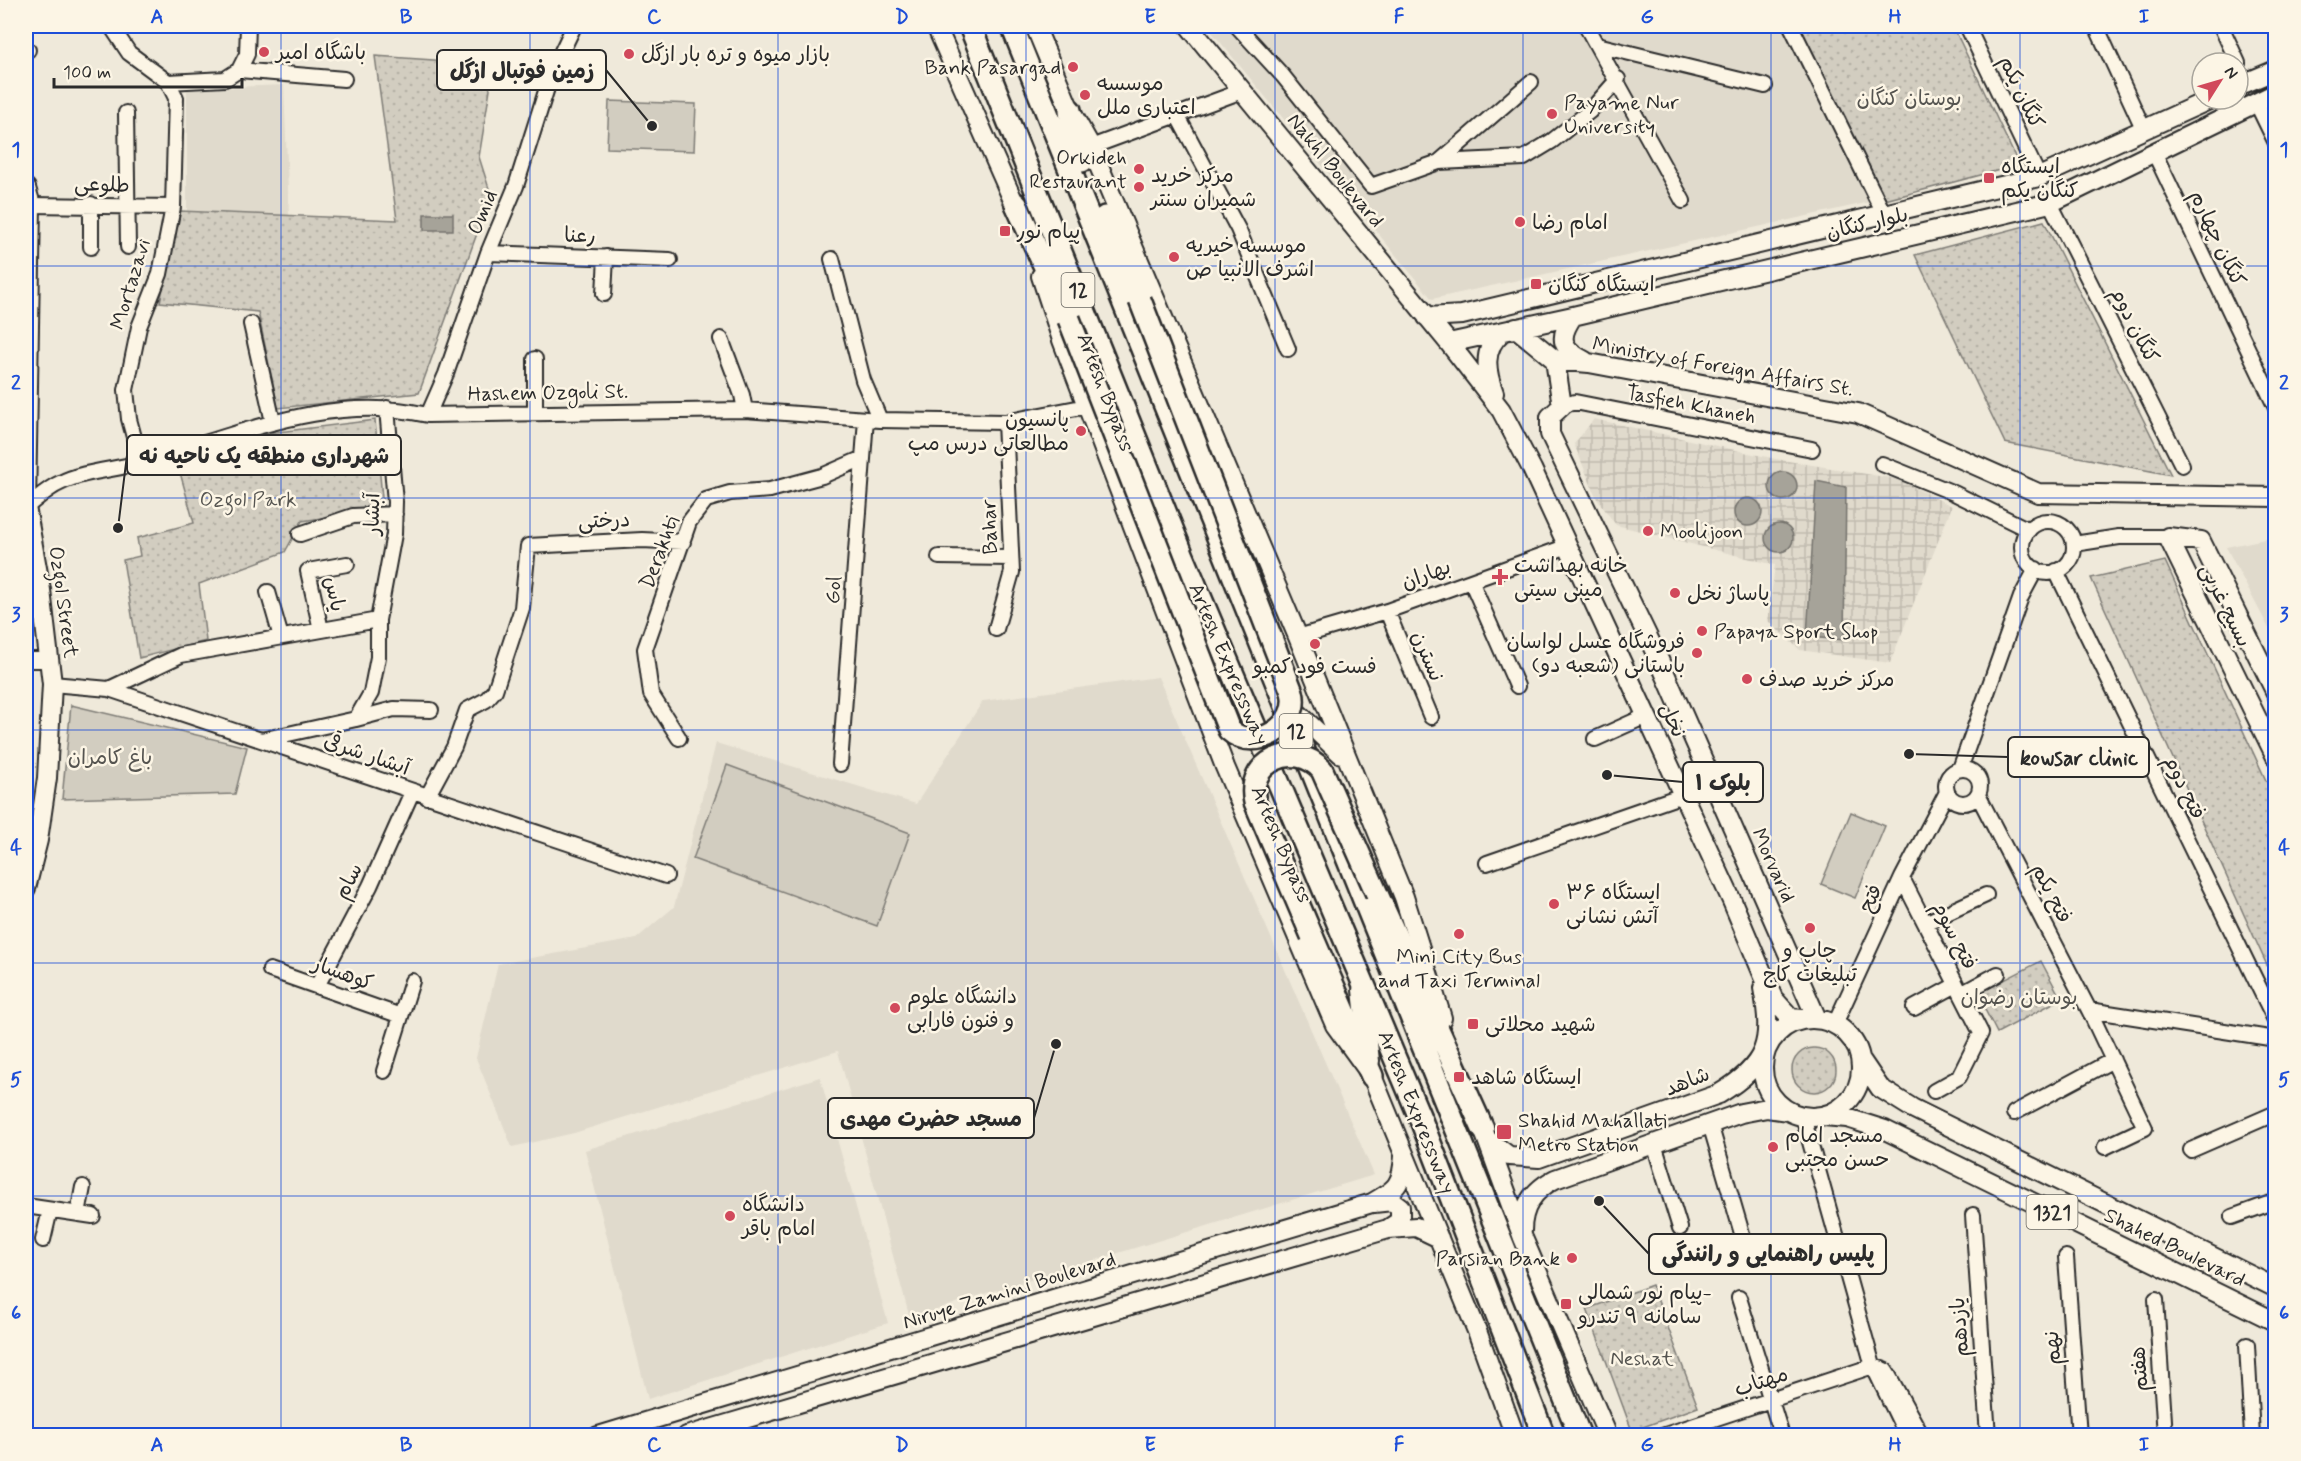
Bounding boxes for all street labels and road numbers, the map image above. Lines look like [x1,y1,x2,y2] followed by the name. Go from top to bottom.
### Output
[1991,51,2050,134] street label: کنگان یکم
[1280,107,1390,234] street label: Nakhl Boulevard
[74,170,130,200] street label: طلوعی
[461,186,505,239] street label: Omid
[2182,186,2252,292] street label: کنگان چهارم
[1824,201,1911,247] street label: بلوار کنگان
[563,221,597,251] street label: رعنا
[104,235,158,333] street label: Mortazavi
[1062,273,1094,307] road number: 12
[2102,283,2165,369] street label: کنگان دوم
[1070,329,1141,456] street label: Artesh Bypass
[1590,330,1855,404] street label: Ministry of Foreign Affairs St.
[467,378,629,409] street label: Hashem Ozgoli St.
[1624,379,1758,431] street label: Tasfieh Khaneh
[359,492,387,537] street label: آبشار
[975,499,1005,555] street label: Bahar
[577,506,631,536] street label: درختی
[633,512,687,593] street label: Derakhti
[39,544,85,661] street label: Ozgol Street
[1398,553,1455,597] street label: بهاران
[2193,559,2257,652] street label: بسیج غربی
[317,574,351,614] street label: یاس
[819,575,849,605] street label: Gol
[1181,579,1275,750] street label: Artesh Expressway
[1404,627,1450,686] street label: نسترن
[1652,699,1692,742] street label: نخل
[1280,714,1312,748] road number: 12
[320,727,414,783] street label: آبشار شرقی
[2156,751,2212,825] street label: فتح دوم
[1244,781,1318,907] street label: Artesh Bypass
[1744,824,1802,907] street label: Morvarid
[328,859,371,905] street label: سام
[2023,859,2078,929] street label: فتح یکم
[1852,880,1890,917] street label: فتح
[1924,896,1983,975] street label: فتح سوم
[307,949,377,998] street label: کوهسار
[1371,1027,1462,1198] street label: Artesh Expressway
[1661,1060,1714,1104] street label: شاهد
[2026,1195,2078,1229] road number: 1321
[2099,1202,2250,1294] street label: Shahed Boulevard
[899,1245,1119,1337] street label: Niruye Zamini Boulevard
[1944,1296,1977,1358] street label: یازدهم
[2038,1330,2069,1366] street label: نهم
[2124,1345,2157,1392] street label: هفتم
[1731,1360,1792,1404] street label: مهتاب

